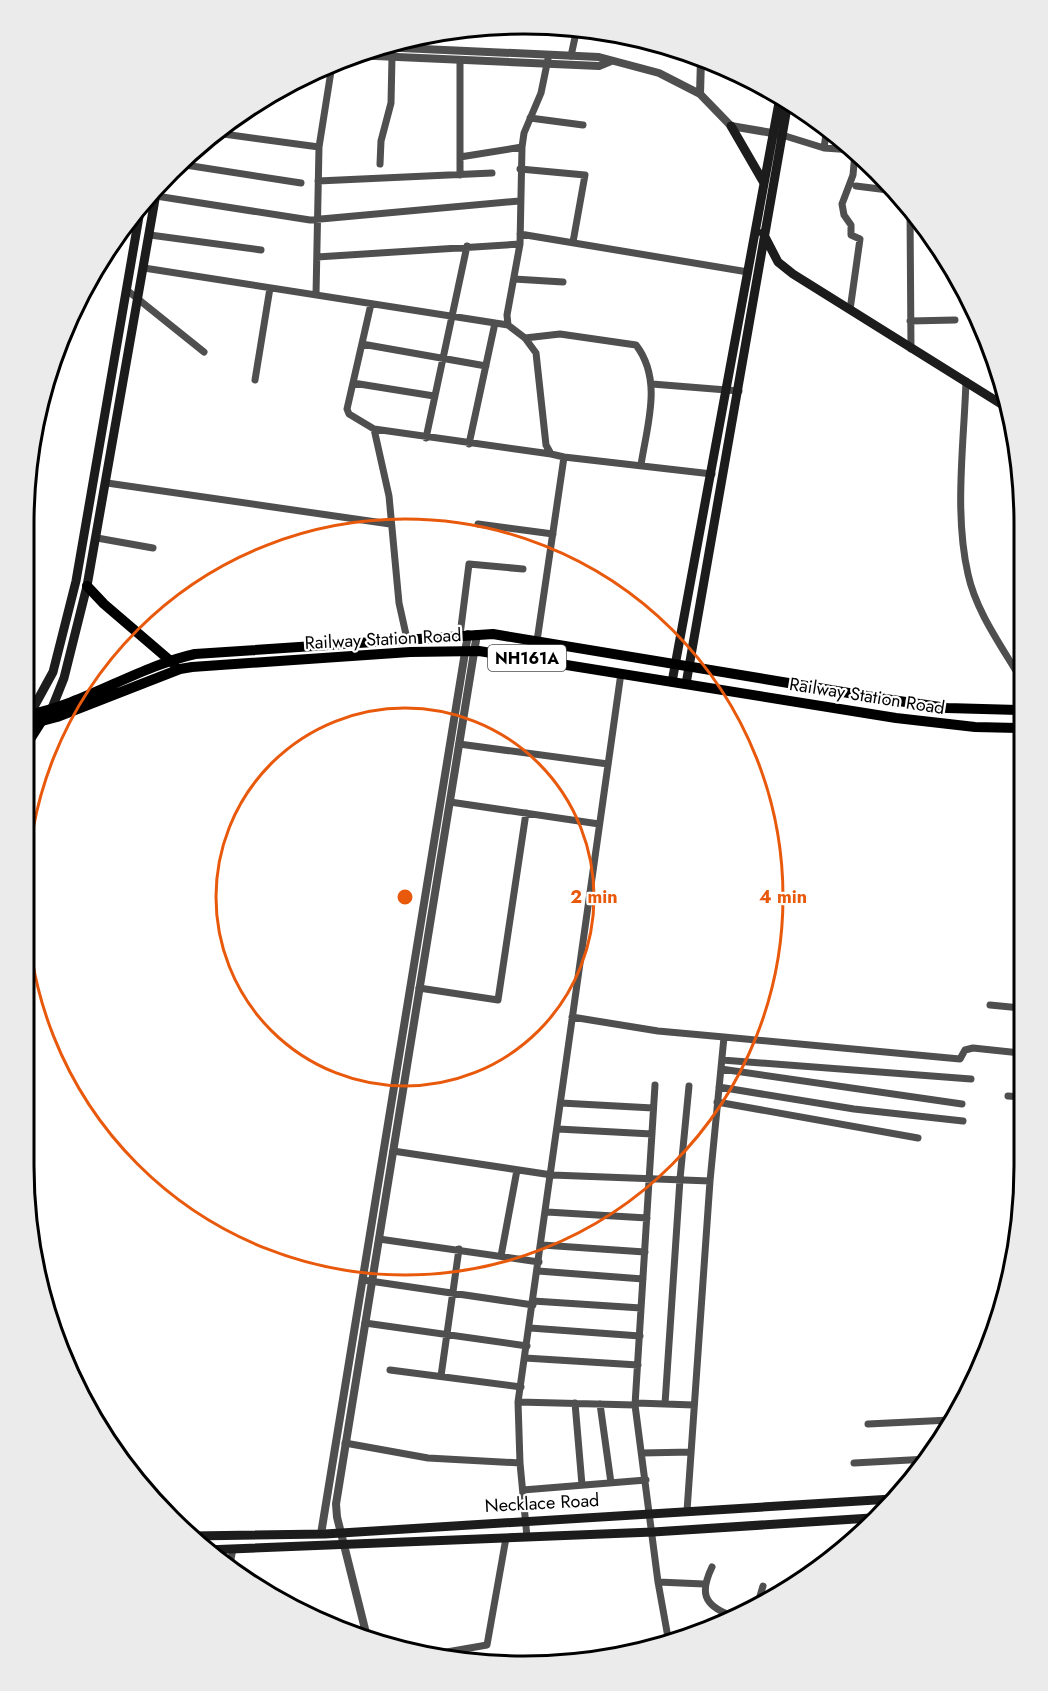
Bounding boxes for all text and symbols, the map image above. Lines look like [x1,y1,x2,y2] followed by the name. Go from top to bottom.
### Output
[304,622,462,656] street label: Railway Station Road
[488,645,566,671] road number: NH161A
[787,671,947,721] street label: Railway Station Road
[570,884,618,910] text: 2 min
[759,884,807,910] text: 4 min
[395,887,415,907] centre of rings
[484,1487,600,1519] street label: Necklace Road

